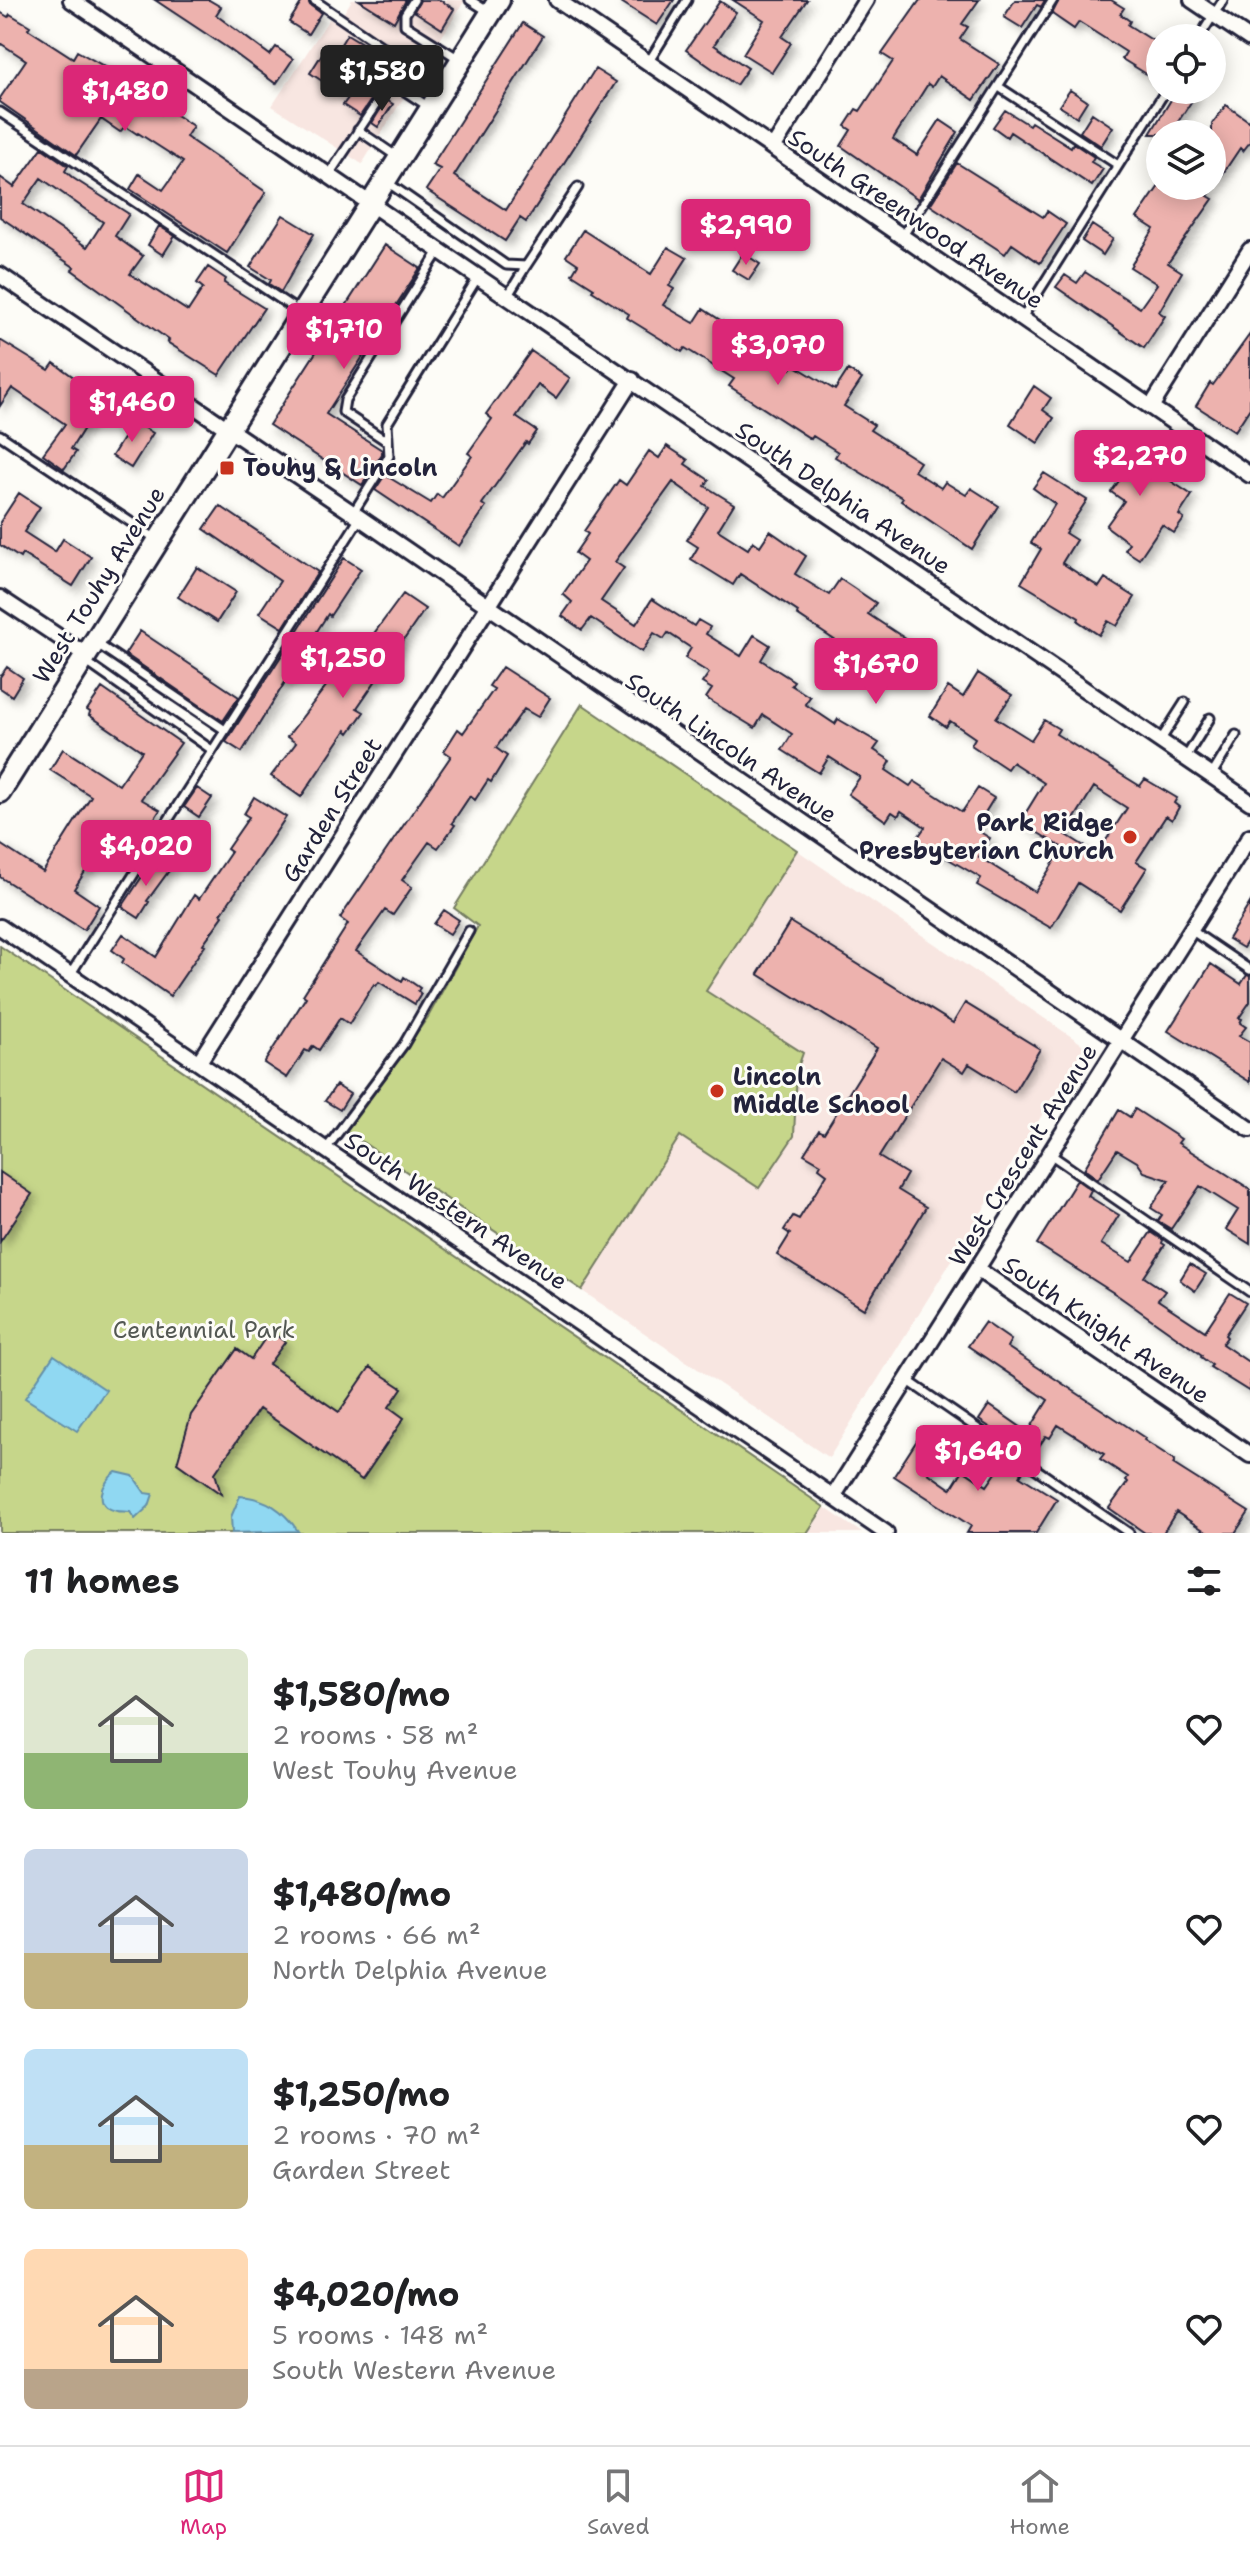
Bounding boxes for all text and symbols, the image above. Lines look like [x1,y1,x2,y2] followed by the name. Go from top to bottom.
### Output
[1146,24,1226,200] map controls
[1146,24,1226,104] button: locate
[317,45,447,113] pin: $1,580
[338,53,426,88] text: $1,580
[60,65,190,133] pin: $1,480
[81,73,169,108] text: $1,480
[1146,120,1226,200] button: layers
[782,121,1050,317] street label: South Greenwood Avenue
[681,199,811,267] pin: $2,990
[699,207,793,242] text: $2,990
[279,303,409,371] pin: $1,710
[305,311,383,346] text: $1,710
[713,319,843,387] pin: $3,070
[730,327,826,362] text: $3,070
[67,376,197,444] pin: $1,460
[88,384,176,419] text: $1,460
[729,414,957,582] street label: South Delphia Avenue
[1075,430,1205,498] pin: $2,270
[1092,438,1188,473] text: $2,270
[243,452,437,484] place label: Touhy & Lincoln
[218,459,236,477] marker: Touhy & Lincoln
[25,480,173,690] street label: West Touhy Avenue
[278,632,408,700] pin: $1,250
[811,638,941,706] pin: $1,670
[300,640,386,675] text: $1,250
[832,646,920,681] text: $1,670
[619,665,843,831] street label: South Lincoln Avenue
[275,732,389,888] street label: Garden Street
[859,807,1114,867] place label: Park Ridge Presbyterian Church
[81,820,211,888] pin: $4,020
[99,828,193,863] text: $4,020
[1121,828,1139,846] marker: Park Ridge Presbyterian Church
[941,1038,1105,1272] street label: West Crescent Avenue
[733,1061,909,1121] place label: Lincoln Middle School
[708,1082,726,1100] marker: Lincoln Middle School
[338,1124,574,1298] street label: South Western Avenue
[996,1249,1216,1411] street label: South Knight Avenue
[113,1314,295,1346] park label: Centennial Park
[913,1425,1043,1493] pin: $1,640
[934,1433,1022,1468] text: $1,640
[24,1558,180,1604] text: 11 homes
[1182,1559,1226,1603] icon: filters
[272,1671,451,1717] text: $1,580/mo
[88,1681,184,1777] icon: home
[1182,1707,1226,1751] icon: heart
[272,1717,478,1752] text: 2 rooms · 58 m²
[272,1752,518,1787] text: West Touhy Avenue
[272,1871,451,1917] text: $1,480/mo
[88,1881,184,1977] icon: home
[1182,1907,1226,1951] icon: heart
[272,1917,481,1952] text: 2 rooms · 66 m²
[272,1952,548,1987] text: North Delphia Avenue
[272,2071,450,2117] text: $1,250/mo
[88,2081,184,2177] icon: home
[1182,2107,1226,2151] icon: heart
[272,2117,481,2152] text: 2 rooms · 70 m²
[272,2152,451,2187] text: Garden Street
[272,2271,460,2317] text: $4,020/mo
[88,2281,184,2377] icon: home
[1182,2307,1226,2351] icon: heart
[272,2317,488,2352] text: 5 rooms · 148 m²
[272,2352,556,2387] text: South Western Avenue
[180,2464,227,2541] tab: Map
[587,2464,650,2541] tab: Saved
[1010,2464,1070,2541] tab: Home

